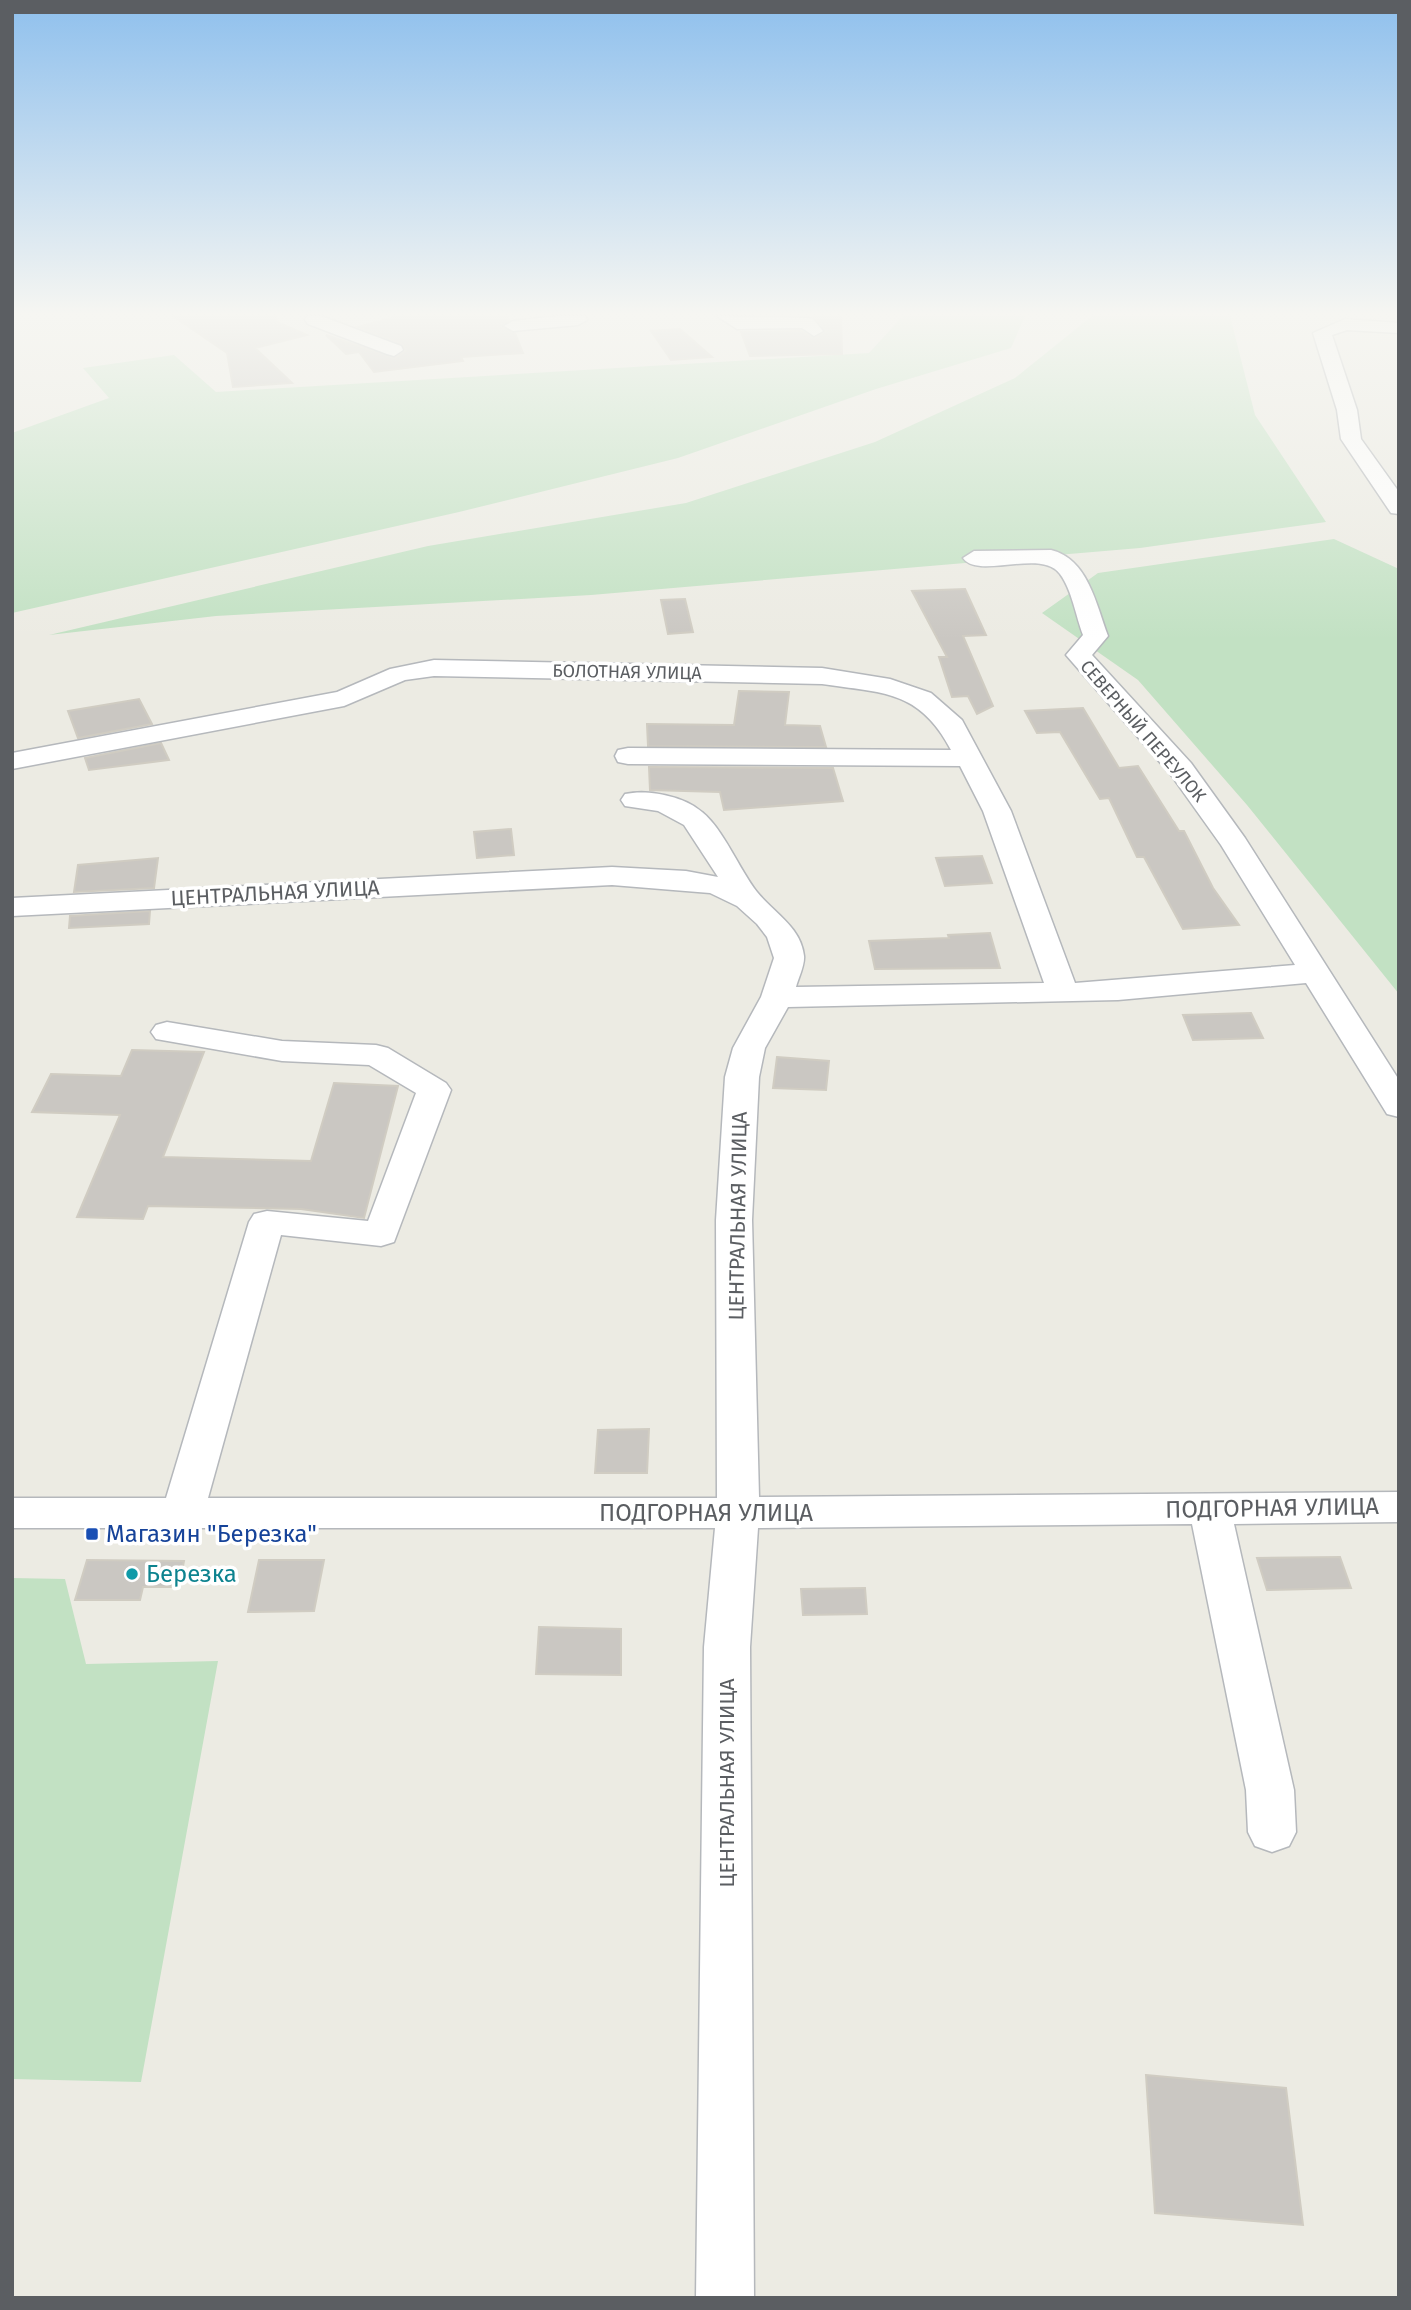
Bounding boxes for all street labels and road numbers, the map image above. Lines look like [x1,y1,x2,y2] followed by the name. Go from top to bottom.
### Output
[1075,656,1211,807] street label: СЕВЕРНЫЙ ПЕРЕУЛОК
[552,660,703,684] street label: БОЛОТНАЯ УЛИЦА
[170,875,380,911] street label: ЦЕНТРАЛЬНАЯ УЛИЦА
[723,1111,753,1321] street label: ЦЕНТРАЛЬНАЯ УЛИЦА
[1165,1492,1379,1524] street label: ПОДГОРНАЯ УЛИЦА
[599,1499,813,1527] street label: ПОДГОРНАЯ УЛИЦА
[714,1679,740,1887] street label: ЦЕНТРАЛЬНАЯ УЛИЦА

